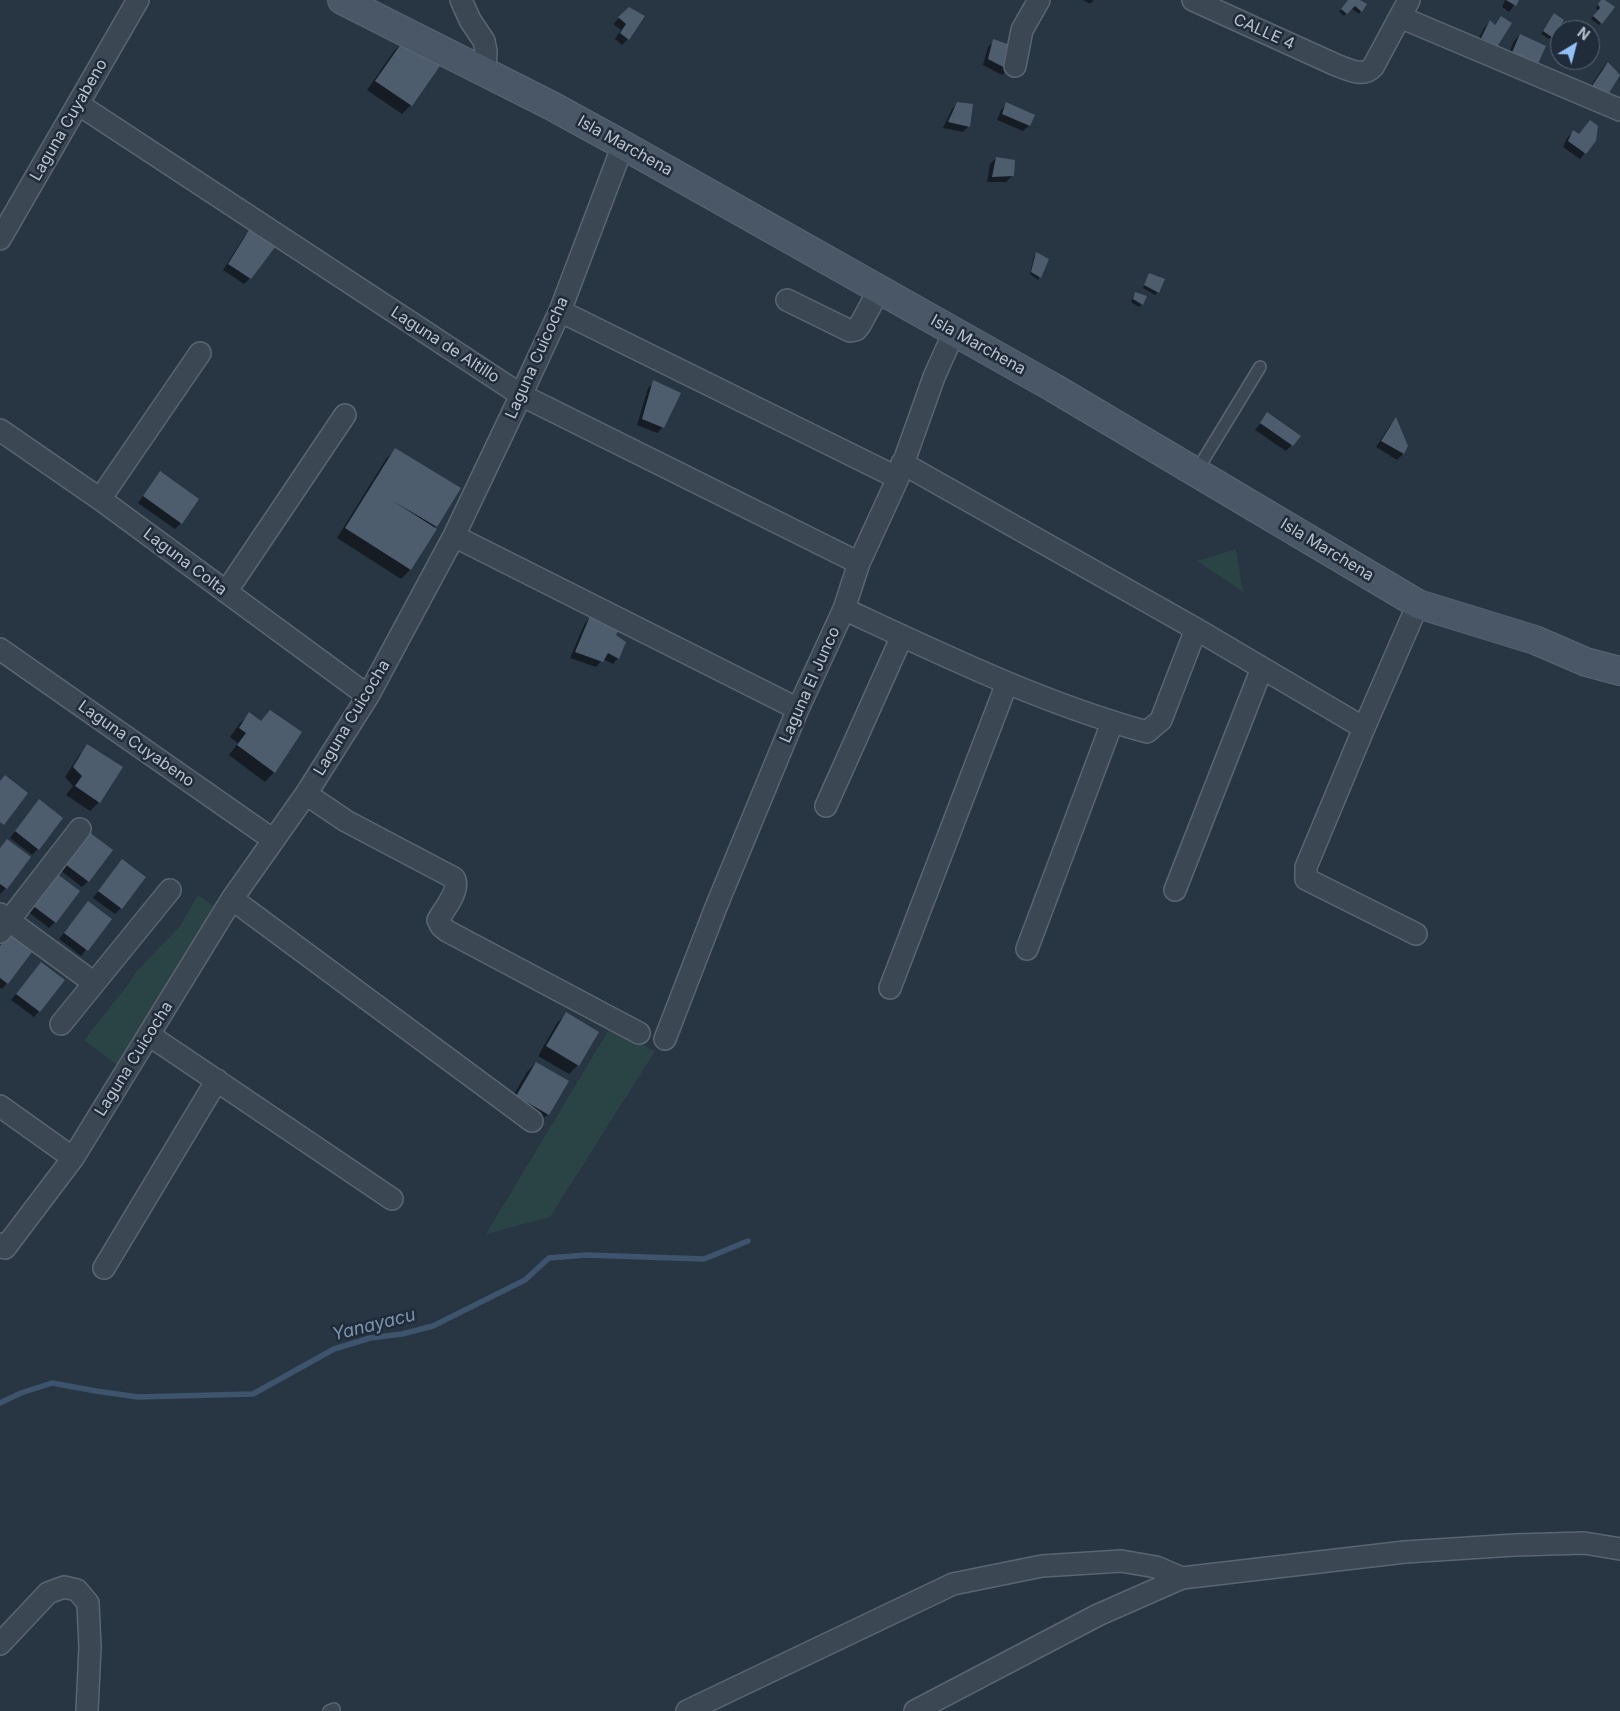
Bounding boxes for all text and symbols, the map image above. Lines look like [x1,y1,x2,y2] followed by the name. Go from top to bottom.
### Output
[1230,10,1298,54] street label: CALLE 4
[1550,20,1600,70] north arrow
[1574,23,1593,43] text: N
[26,56,112,184] street label: Laguna Cuyabeno
[574,112,676,180] street label: Isla Marchena
[501,294,573,422] street label: Laguna Cuicocha
[387,303,503,387] street label: Laguna de Altillo
[927,311,1029,379] street label: Isla Marchena
[1277,515,1377,585] street label: Isla Marchena
[139,524,231,600] street label: Laguna Colta
[776,624,844,746] street label: Laguna El Junco
[310,657,394,779] street label: Laguna Cuicocha
[74,697,198,791] street label: Laguna Cuyabeno
[91,998,177,1120] street label: Laguna Cuicocha
[330,1304,418,1346] water label: Yanayacu

